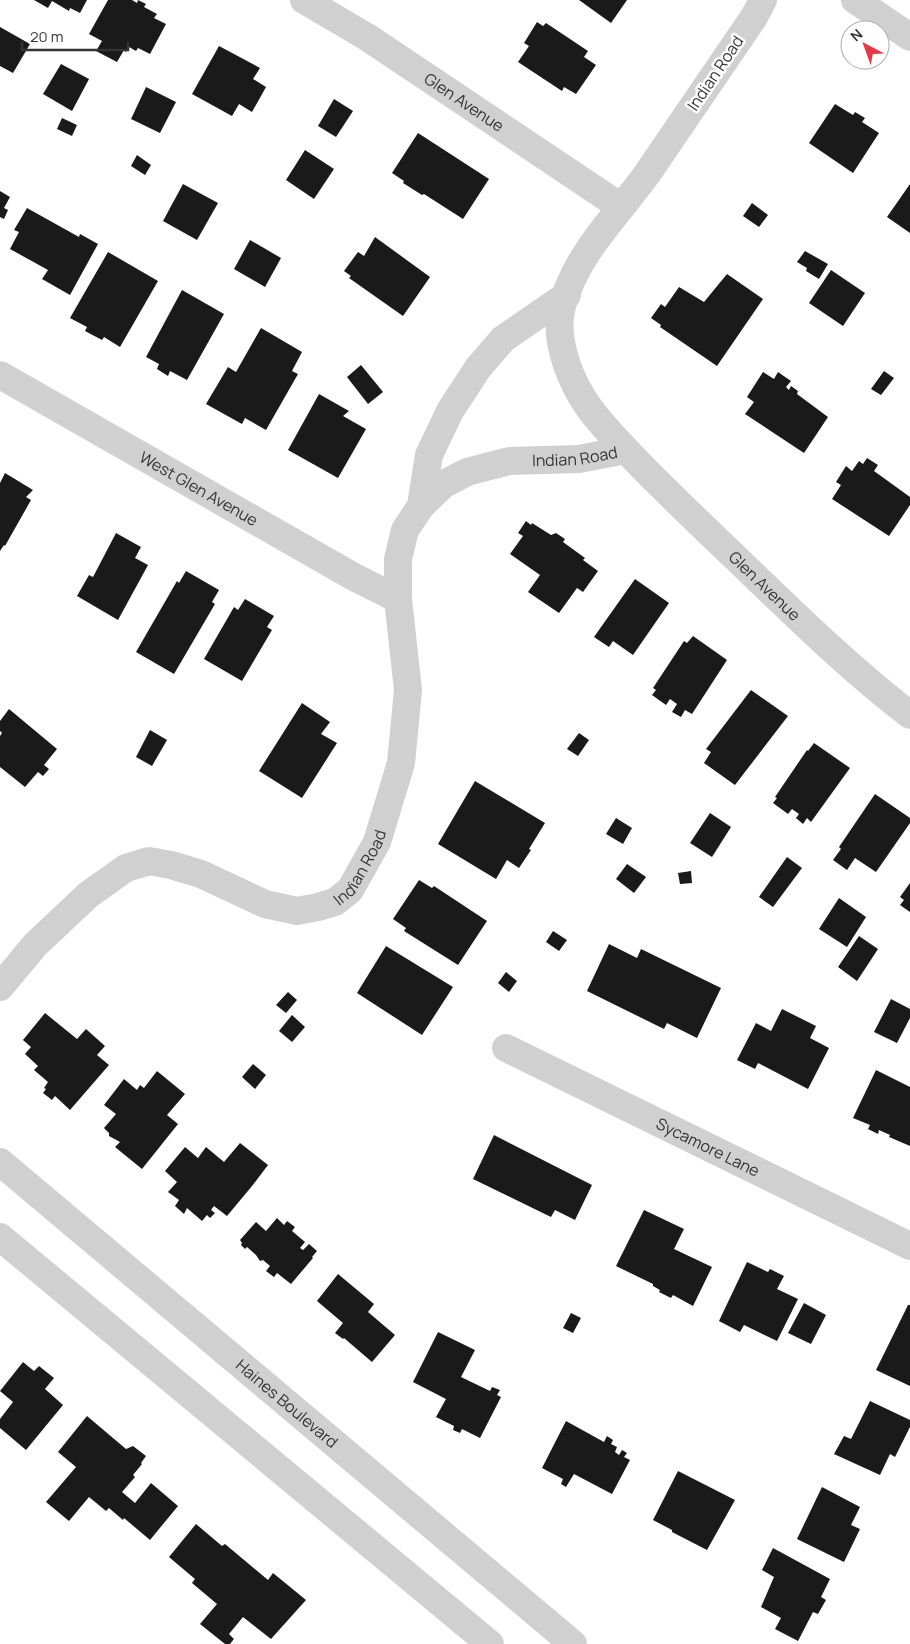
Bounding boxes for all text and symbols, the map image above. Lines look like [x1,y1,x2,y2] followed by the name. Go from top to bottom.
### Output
[22,20,129,52] scale bar
[840,20,890,70] north arrow
[846,24,866,45] text: N
[30,26,63,47] text: 20 m
[682,31,748,115] street label: Indian Road
[420,67,508,137] street label: Glen Avenue
[532,441,619,471] street label: Indian Road
[136,446,262,531] street label: West Glen Avenue
[724,546,805,626] street label: Glen Avenue
[329,827,391,910] street label: Indian Road
[653,1112,763,1182] street label: Sycamore Lane
[231,1354,343,1453] street label: Haines Boulevard

